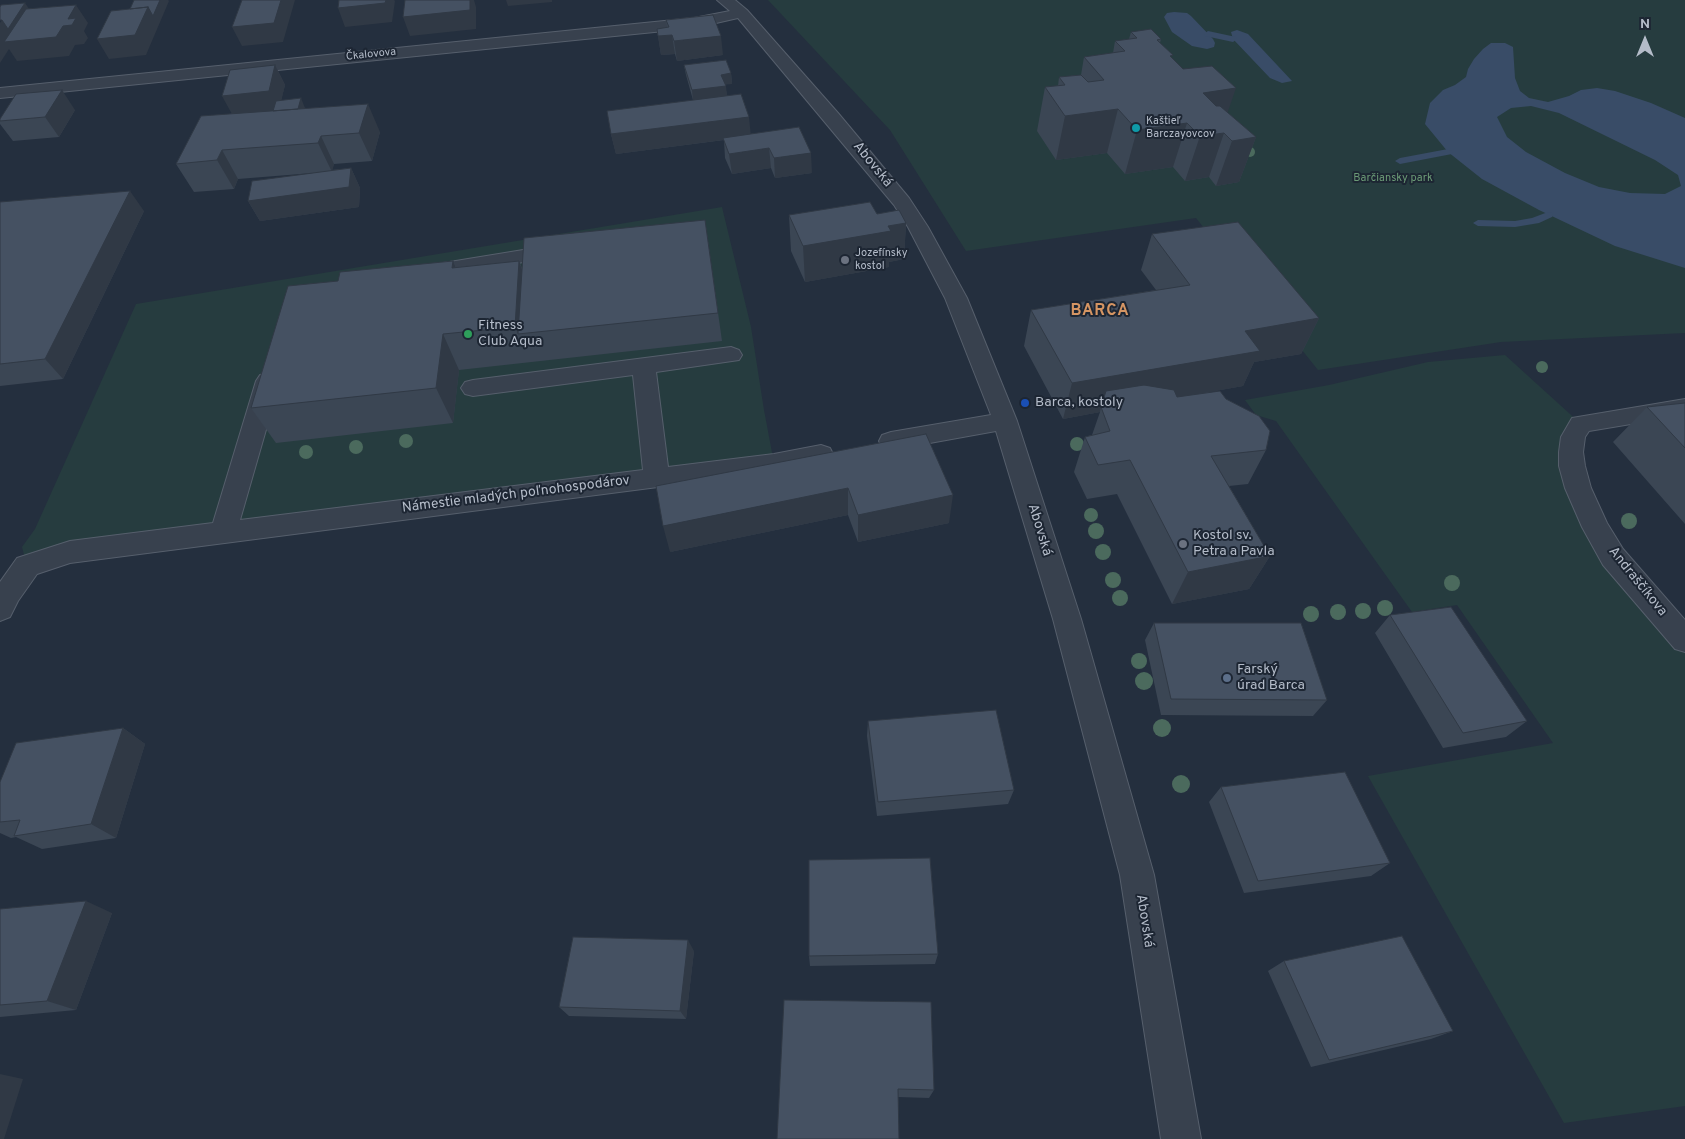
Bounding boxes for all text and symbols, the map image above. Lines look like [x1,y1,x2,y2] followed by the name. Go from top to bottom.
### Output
[1620,15,1670,65] north arrow
[1640,16,1650,33] text: N
[345,46,397,64] street label: Čkalovova
[1146,115,1215,141] place label: Kaštieľ Barczayovcov
[1130,122,1142,134] marker: Kaštieľ Barczayovcov
[849,139,895,191] street label: Abovská
[1353,172,1433,186] park label: Barčiansky park
[855,247,907,273] place label: Jozefínsky kostol
[839,254,851,266] marker: Jozefínsky kostol
[1070,302,1130,322] district label: BARCA
[478,318,542,351] place label: Fitness Club Aqua
[462,328,474,340] marker: Fitness Club Aqua
[1035,395,1123,411] place label: Barca, kostoly
[1019,397,1031,409] marker: Barca, kostoly
[401,473,631,517] street label: Námestie mladých poľnohospodárov
[1023,502,1055,558] street label: Abovská
[1193,528,1275,560] place label: Kostol sv. Petra a Pavla
[1177,538,1189,550] marker: Kostol sv. Petra a Pavla
[1604,544,1670,620] street label: Andraščíkova
[1237,662,1305,694] place label: Farský úrad Barca
[1221,672,1233,684] marker: Farský úrad Barca
[1132,893,1156,949] street label: Abovská

